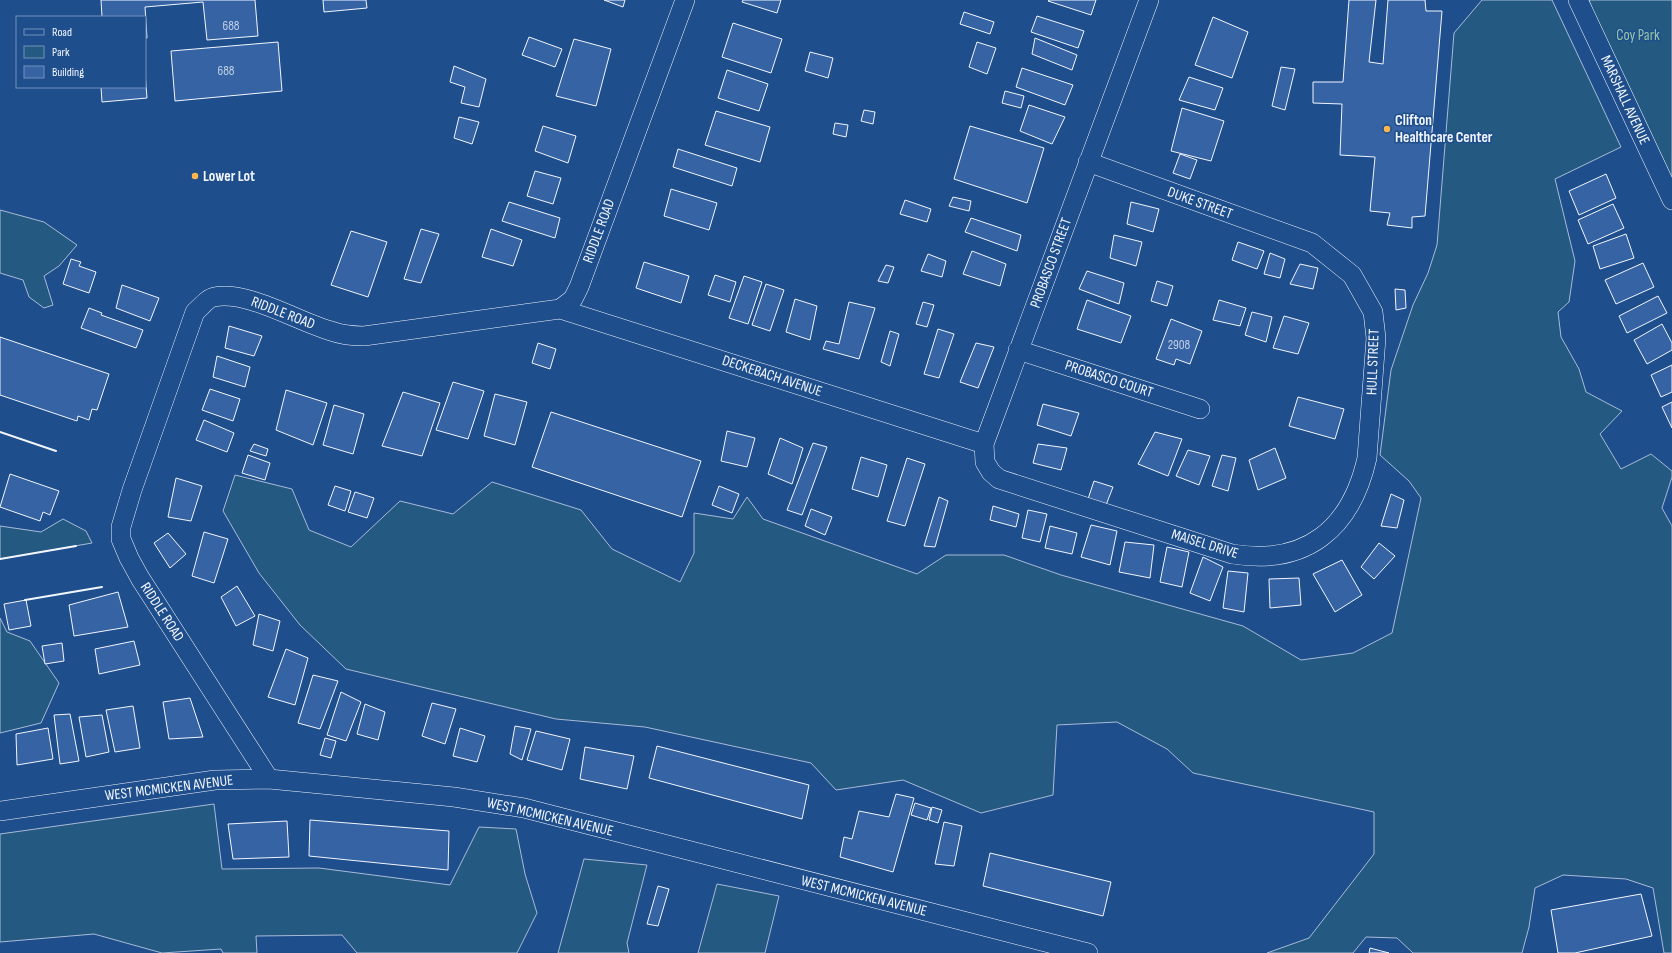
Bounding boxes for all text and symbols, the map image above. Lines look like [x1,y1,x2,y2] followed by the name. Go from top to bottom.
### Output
[16,16,146,88] legend
[222,18,240,34] house number: 688
[52,25,72,40] text: Road
[1616,26,1660,45] park label: Coy Park
[52,45,70,60] text: Park
[1596,52,1654,148] street label: MARSHALL AVENUE
[217,63,235,79] house number: 688
[52,65,84,80] text: Building
[1395,111,1493,147] place label: Clifton Healthcare Center
[1382,124,1392,134] marker: Clifton Healthcare Center
[203,167,255,186] place label: Lower Lot
[190,171,200,181] marker: Lower Lot
[1165,182,1235,224] street label: DUKE STREET
[579,196,619,266] street label: RIDDLE ROAD
[1026,215,1076,311] street label: PROBASCO STREET
[248,292,318,334] street label: RIDDLE ROAD
[1362,329,1384,395] street label: HULL STREET
[1168,337,1191,353] house number: 2908
[720,351,824,401] street label: DECKEBACH AVENUE
[1062,356,1156,402] street label: PROBASCO COURT
[1169,525,1241,563] street label: MAISEL DRIVE
[136,579,188,645] street label: RIDDLE ROAD
[104,771,234,805] street label: WEST MCMICKEN AVENUE
[485,793,615,841] street label: WEST MCMICKEN AVENUE
[799,871,929,921] street label: WEST MCMICKEN AVENUE

